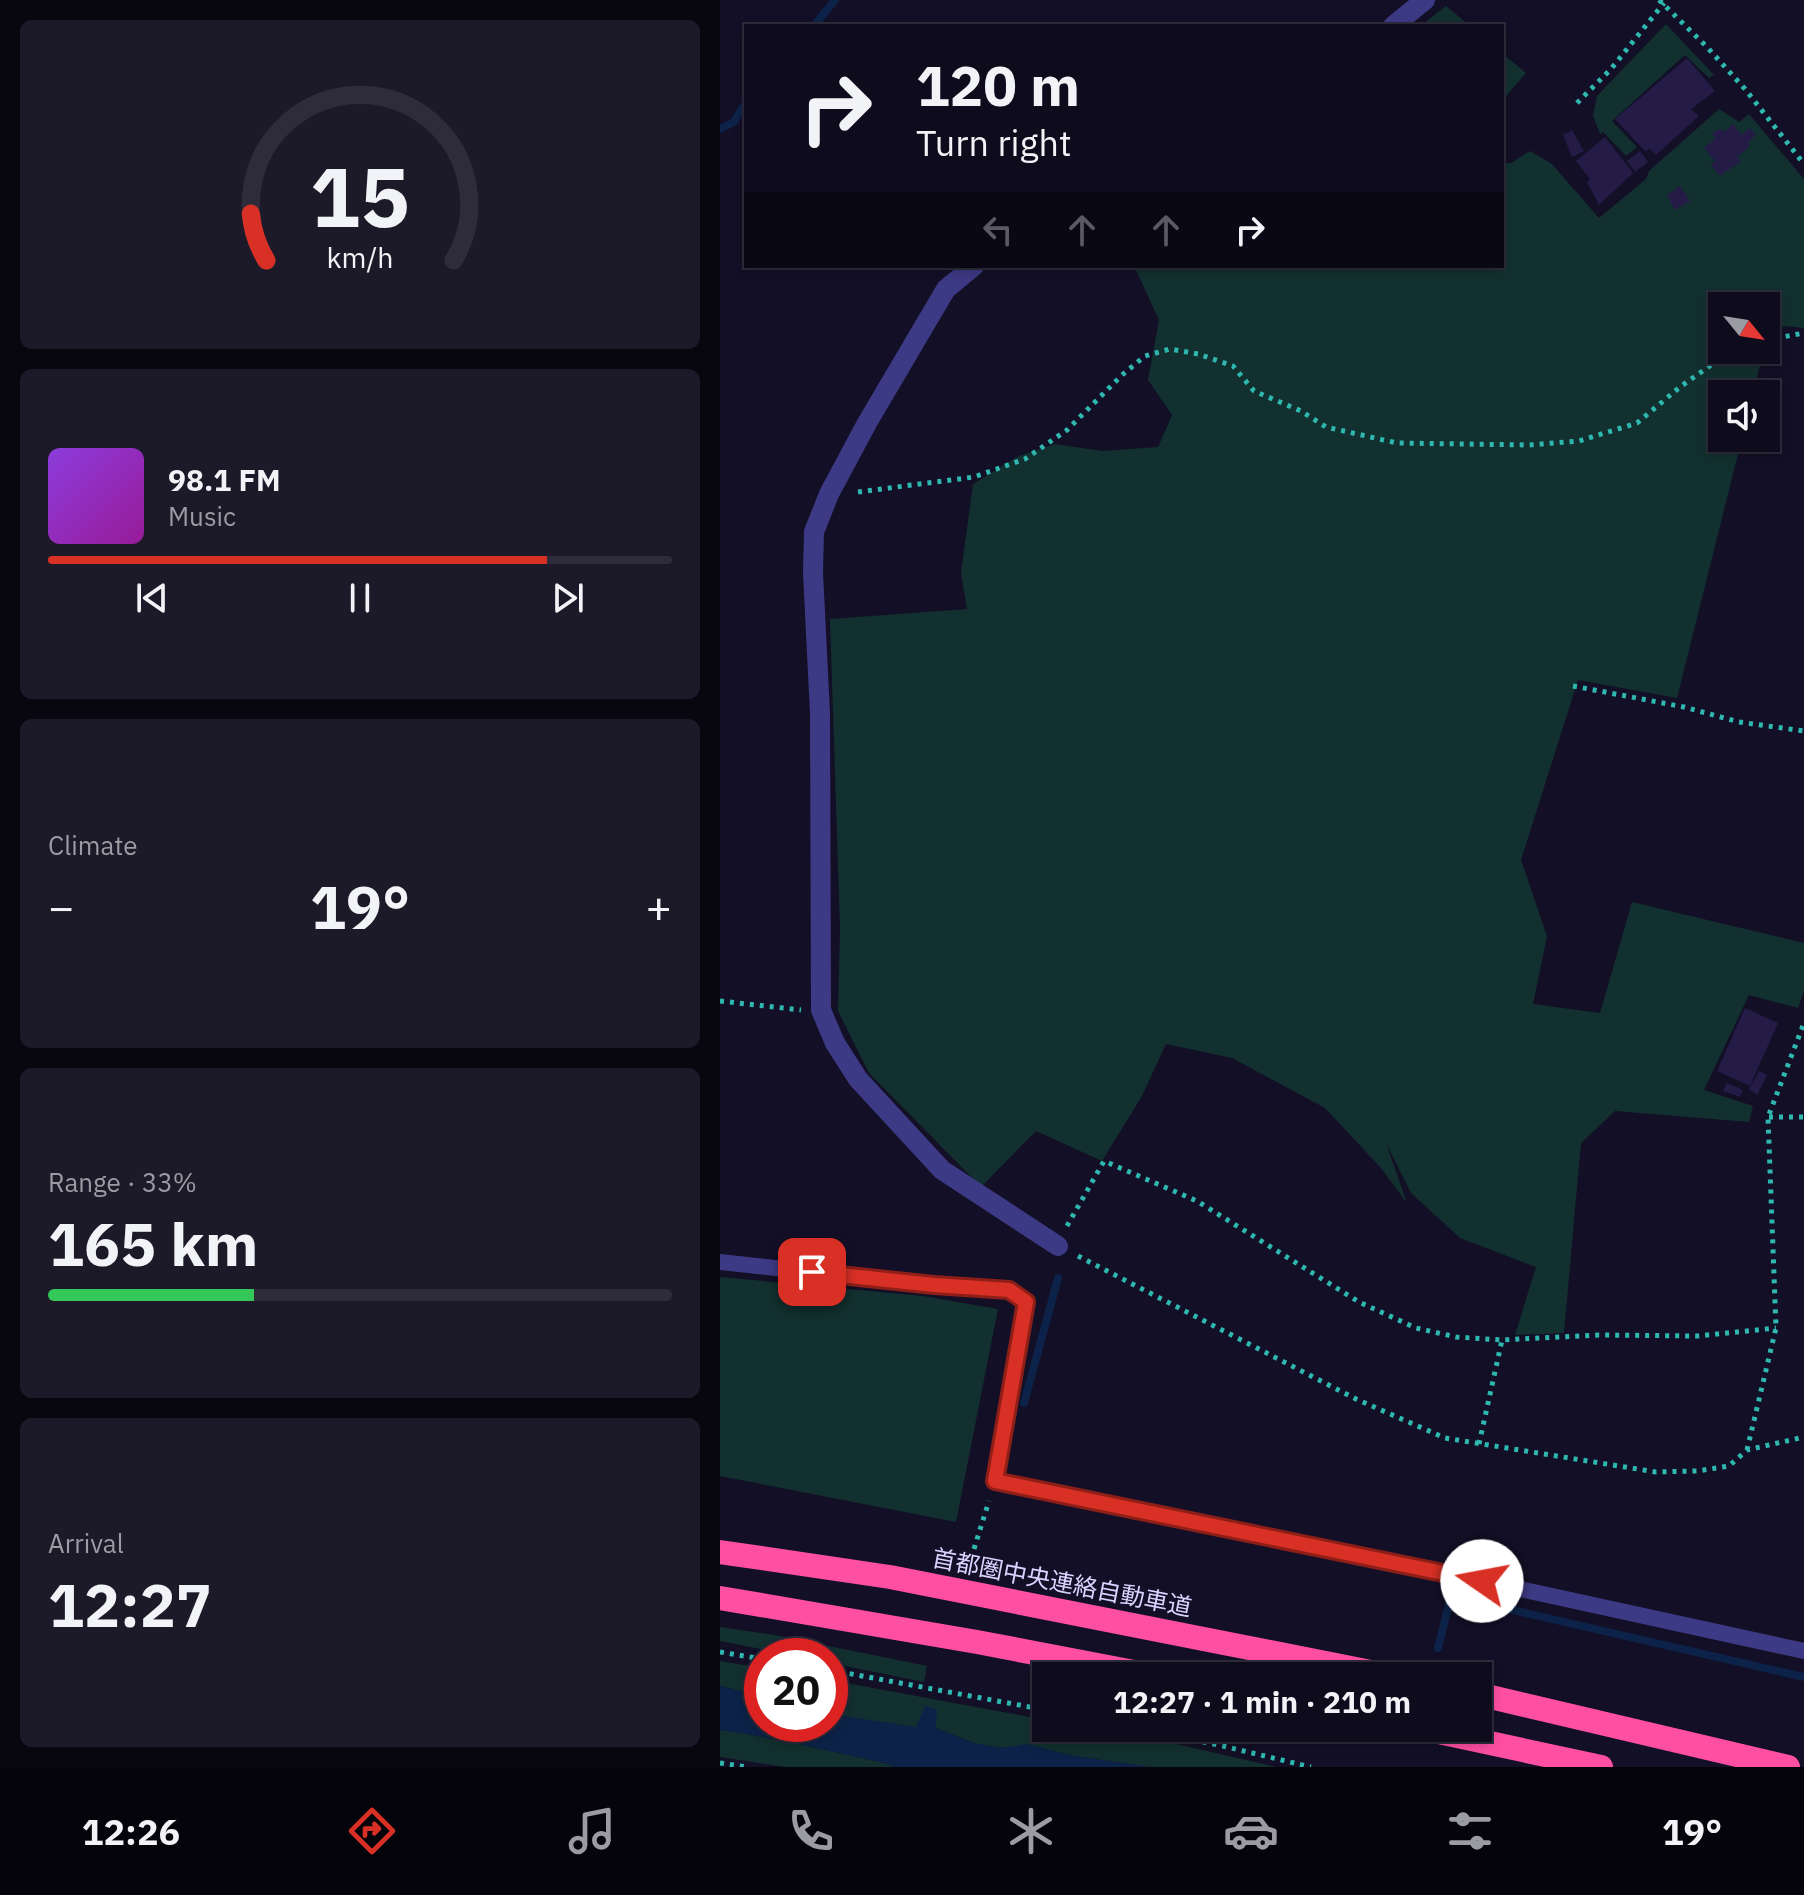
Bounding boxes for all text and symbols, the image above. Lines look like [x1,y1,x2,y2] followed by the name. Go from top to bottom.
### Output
[916,49,1080,121] text: 120 m
[784,56,888,160] icon: right
[916,119,1072,166] text: Turn right
[310,141,410,249] text: 15
[976,208,1020,252] icon: left
[1060,208,1104,252] icon: ahead
[1144,208,1188,252] icon: ahead
[1228,208,1272,252] icon: right
[326,239,394,276] text: km/h
[1708,292,1780,364] north arrow
[1708,292,1780,452] map controls
[1708,380,1780,452] button: sound
[168,460,281,499] text: 98.1 FM
[168,499,236,533] text: Music
[130,576,174,620] icon: previous
[338,576,382,620] icon: pause
[546,576,590,620] icon: next
[48,828,138,862] text: Climate
[310,867,410,946] text: 19°
[48,878,74,935] text: −
[646,878,672,935] text: +
[48,1165,197,1199] text: Range · 33%
[48,1204,258,1283] text: 165 km
[778,1238,846,1306] pin
[790,1250,834,1294] icon: arrive
[48,1526,124,1560] text: Arrival
[1440,1539,1524,1623] position arrow
[929,1541,1195,1623] street label: 首都圏中央連絡自動車道
[48,1565,212,1644] text: 12:27
[744,1638,848,1742] speed limit sign: 20
[1113,1682,1411,1721] text: 12:27 · 1 min · 210 m
[344,1803,400,1859] icon: directions
[564,1803,620,1859] icon: music
[783,1803,839,1859] icon: phone
[1003,1803,1059,1859] icon: climate
[1223,1803,1279,1859] icon: car
[1442,1803,1498,1859] icon: filters
[82,1808,180,1855] text: 12:26
[1662,1808,1722,1855] text: 19°

